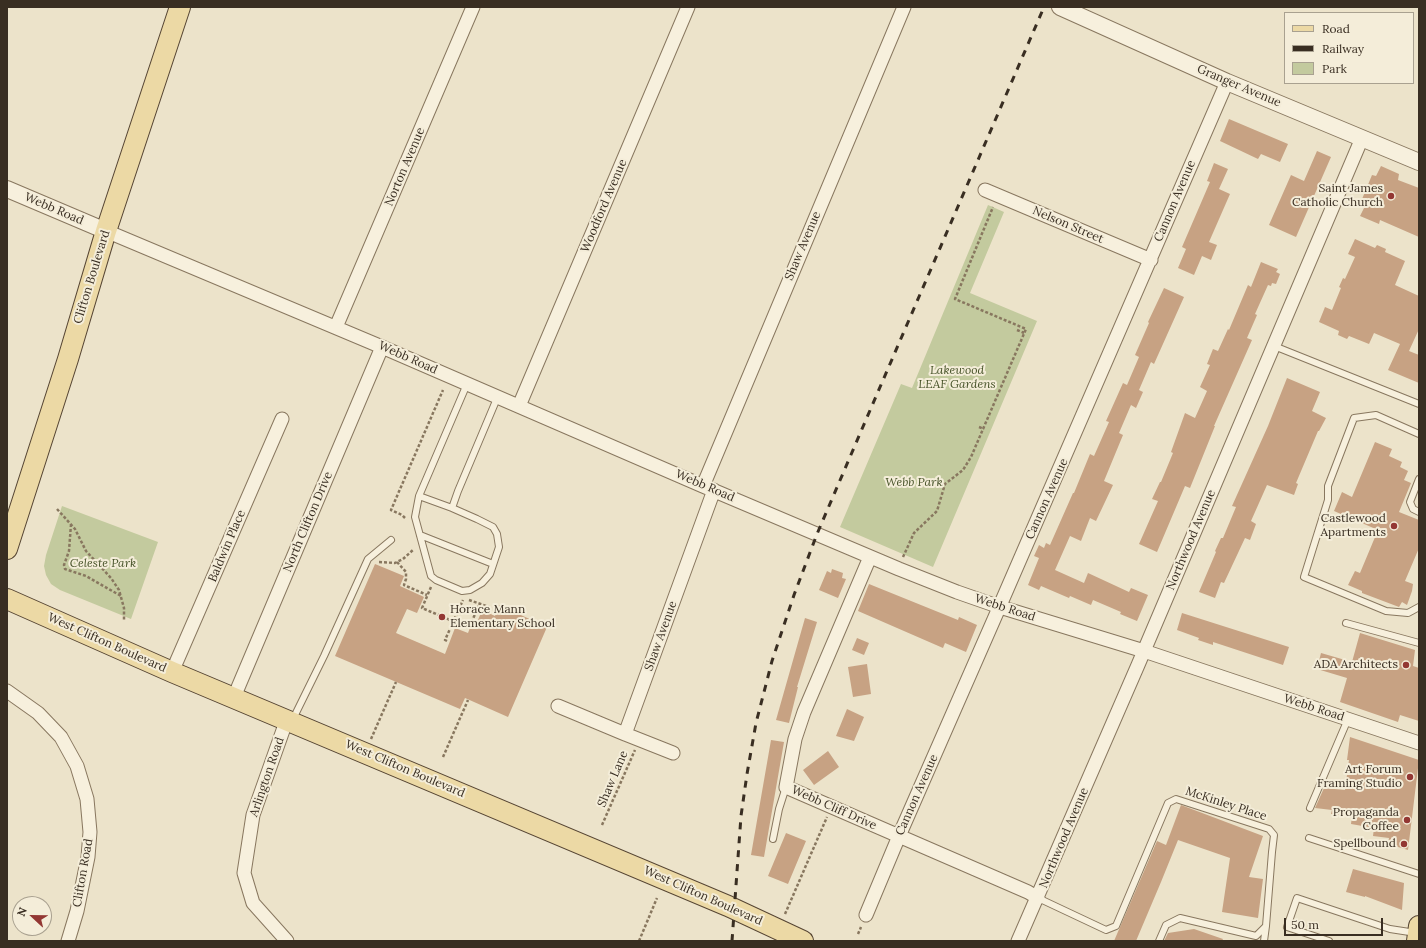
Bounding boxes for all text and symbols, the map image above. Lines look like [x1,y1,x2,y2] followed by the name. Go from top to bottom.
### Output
[1284,12,1414,84] legend
[1322,21,1350,36] text: Road
[1322,41,1364,56] text: Railway
[1322,61,1347,76] text: Park
[1195,62,1283,110] street label: Granger Avenue
[382,125,428,209] street label: Norton Avenue
[578,157,630,255] street label: Woodford Avenue
[1151,158,1199,244] street label: Cannon Avenue
[1292,182,1383,210] place label: Saint James Catholic Church
[22,190,86,228] street label: Webb Road
[1386,191,1396,201] marker: Saint James Catholic Church
[1030,204,1106,246] street label: Nelson Street
[782,209,824,283] street label: Shaw Avenue
[71,228,113,326] street label: Clifton Boulevard
[376,339,440,377] street label: Webb Road
[918,364,996,392] park label: Lakewood LEAF Gardens
[1023,456,1071,542] street label: Cannon Avenue
[673,467,737,505] street label: Webb Road
[280,470,336,574] street label: North Clifton Drive
[885,476,943,490] park label: Webb Park
[1163,488,1219,592] street label: Northwood Avenue
[205,508,249,584] street label: Baldwin Place
[1321,512,1386,540] place label: Castlewood Apartments
[1389,521,1399,531] marker: Castlewood Apartments
[70,557,136,571] park label: Celeste Park
[973,591,1037,625] street label: Webb Road
[642,599,680,673] street label: Shaw Avenue
[450,603,555,631] place label: Horace Mann Elementary School
[45,610,169,676] street label: West Clifton Boulevard
[437,612,447,622] marker: Horace Mann Elementary School
[1314,658,1398,672] place label: ADA Architects
[1401,660,1411,670] marker: ADA Architects
[1282,691,1346,725] street label: Webb Road
[247,735,287,819] street label: Arlington Road
[343,737,467,801] street label: West Clifton Boulevard
[595,749,631,809] street label: Shaw Lane
[893,752,941,838] street label: Cannon Avenue
[1317,763,1402,791] place label: Art Forum Framing Studio
[1405,772,1415,782] marker: Art Forum Framing Studio
[789,783,879,833] street label: Webb Cliff Drive
[1184,784,1268,824] street label: McKinley Place
[1036,786,1092,890] street label: Northwood Avenue
[1333,806,1399,834] place label: Propaganda Coffee
[1402,815,1412,825] marker: Propaganda Coffee
[1333,837,1396,851] place label: Spellbound
[70,838,96,908] street label: Clifton Road
[1399,839,1409,849] marker: Spellbound
[641,863,765,929] street label: West Clifton Boulevard
[12,896,52,936] north arrow
[14,905,30,918] text: N
[1286,910,1385,936] scale bar
[1291,917,1319,932] text: 50 m

